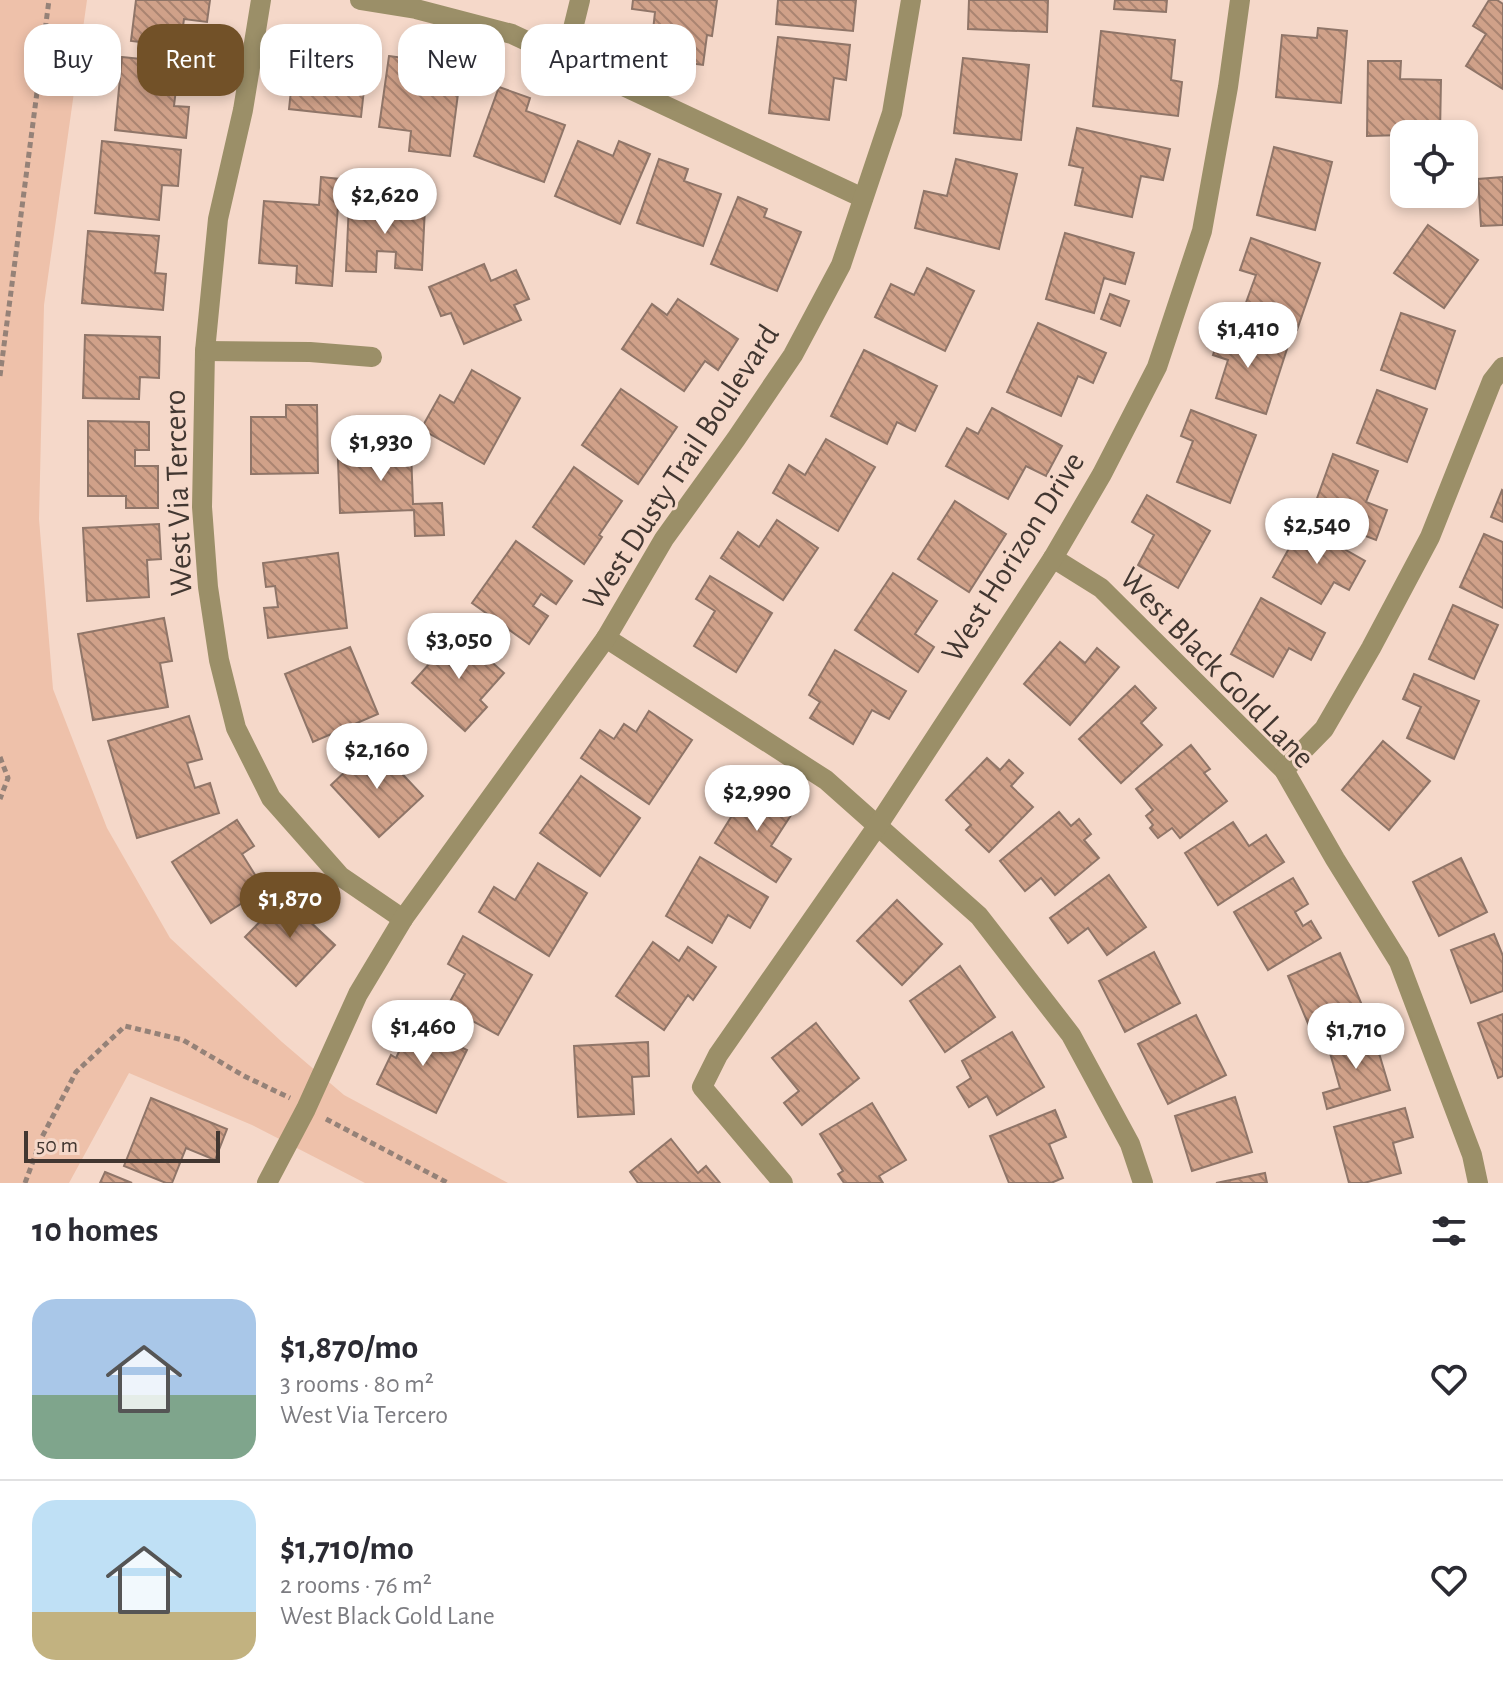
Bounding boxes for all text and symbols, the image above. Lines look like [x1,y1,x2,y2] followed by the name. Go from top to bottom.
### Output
[24,24,121,96] chip: Buy
[137,24,244,96] chip: Rent
[260,24,382,96] chip: Filters
[398,24,505,96] chip: New
[521,24,696,96] chip: Apartment
[1390,120,1478,208] map controls
[1390,120,1478,208] button: locate
[320,168,450,236] pin: $2,620
[351,181,419,207] text: $2,620
[1183,302,1313,370] pin: $1,410
[1217,315,1280,341] text: $1,410
[577,319,785,615] street label: West Dusty Trail Boulevard
[158,389,198,597] street label: West Via Tercero
[316,415,446,483] pin: $1,930
[349,428,413,454] text: $1,930
[936,447,1090,667] street label: West Horizon Drive
[1252,498,1382,566] pin: $2,540
[1283,511,1351,537] text: $2,540
[1114,562,1320,774] street label: West Black Gold Lane
[394,613,524,681] pin: $3,050
[425,626,493,652] text: $3,050
[312,723,442,791] pin: $2,160
[344,736,410,762] text: $2,160
[692,765,822,833] pin: $2,990
[723,778,791,804] text: $2,990
[225,872,355,940] pin: $1,870
[258,885,322,911] text: $1,870
[358,1000,488,1068] pin: $1,460
[1291,1003,1421,1071] pin: $1,710
[390,1013,456,1039] text: $1,460
[1325,1016,1387,1042] text: $1,710
[24,1127,220,1163] scale bar
[36,1134,78,1156] text: 50 m
[1427,1209,1471,1253] icon: filters
[32,1214,158,1248] text: 10 homes
[96,1331,192,1427] icon: home
[280,1331,418,1365] text: $1,870/mo
[1427,1357,1471,1401] icon: heart
[280,1371,434,1397] text: 3 rooms · 80 m²
[280,1402,448,1428] text: West Via Tercero
[96,1532,192,1628] icon: home
[280,1532,414,1566] text: $1,710/mo
[1427,1558,1471,1602] icon: heart
[280,1572,432,1598] text: 2 rooms · 76 m²
[280,1603,495,1629] text: West Black Gold Lane

